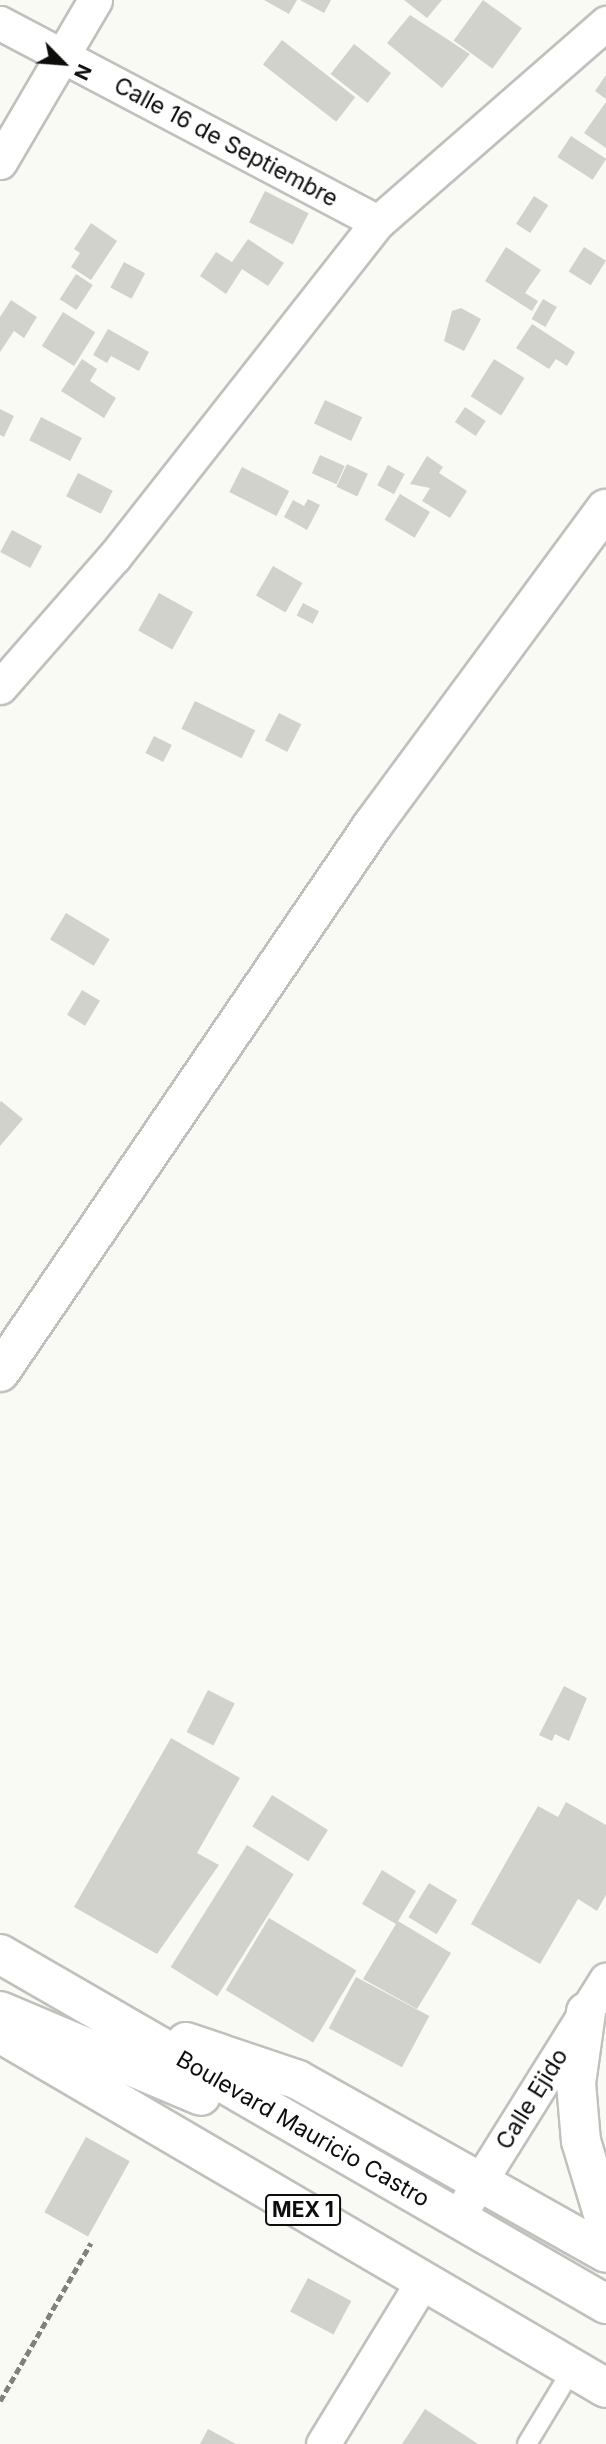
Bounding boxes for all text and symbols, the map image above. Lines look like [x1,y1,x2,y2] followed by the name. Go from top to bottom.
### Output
[28,28,98,98] north arrow
[69,61,96,84] text: N
[109,71,343,213] street label: Calle 16 de Septiembre
[490,2044,574,2154] street label: Calle Ejido
[171,2045,435,2213] street label: Boulevard Mauricio Castro
[264,2192,342,2228] road number: MEX 1

